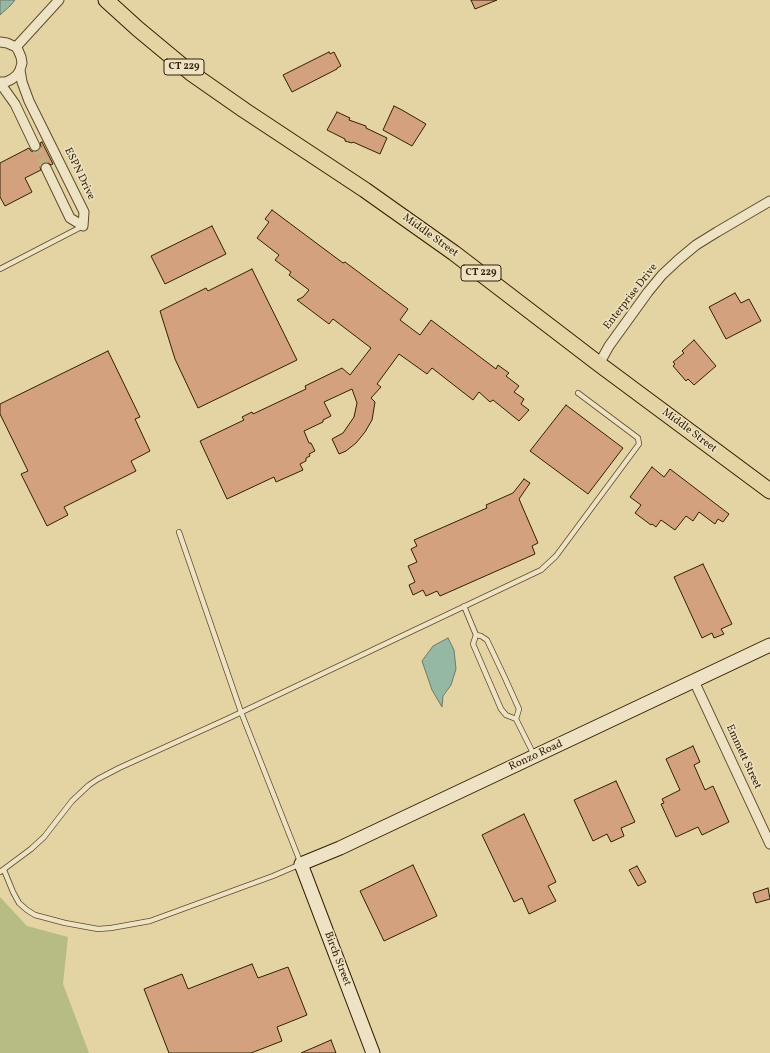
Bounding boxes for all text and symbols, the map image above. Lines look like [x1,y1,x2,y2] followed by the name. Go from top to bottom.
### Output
[164,59,204,75] road number: CT 229
[61,146,97,202] street label: ESPN Drive
[400,211,460,261] street label: Middle Street
[601,261,661,333] street label: Enterprise Drive
[461,265,501,281] road number: CT 229
[659,406,719,456] street label: Middle Street
[722,723,764,791] street label: Emmett Street
[507,738,565,774] street label: Ronzo Road
[321,930,353,988] street label: Birch Street

